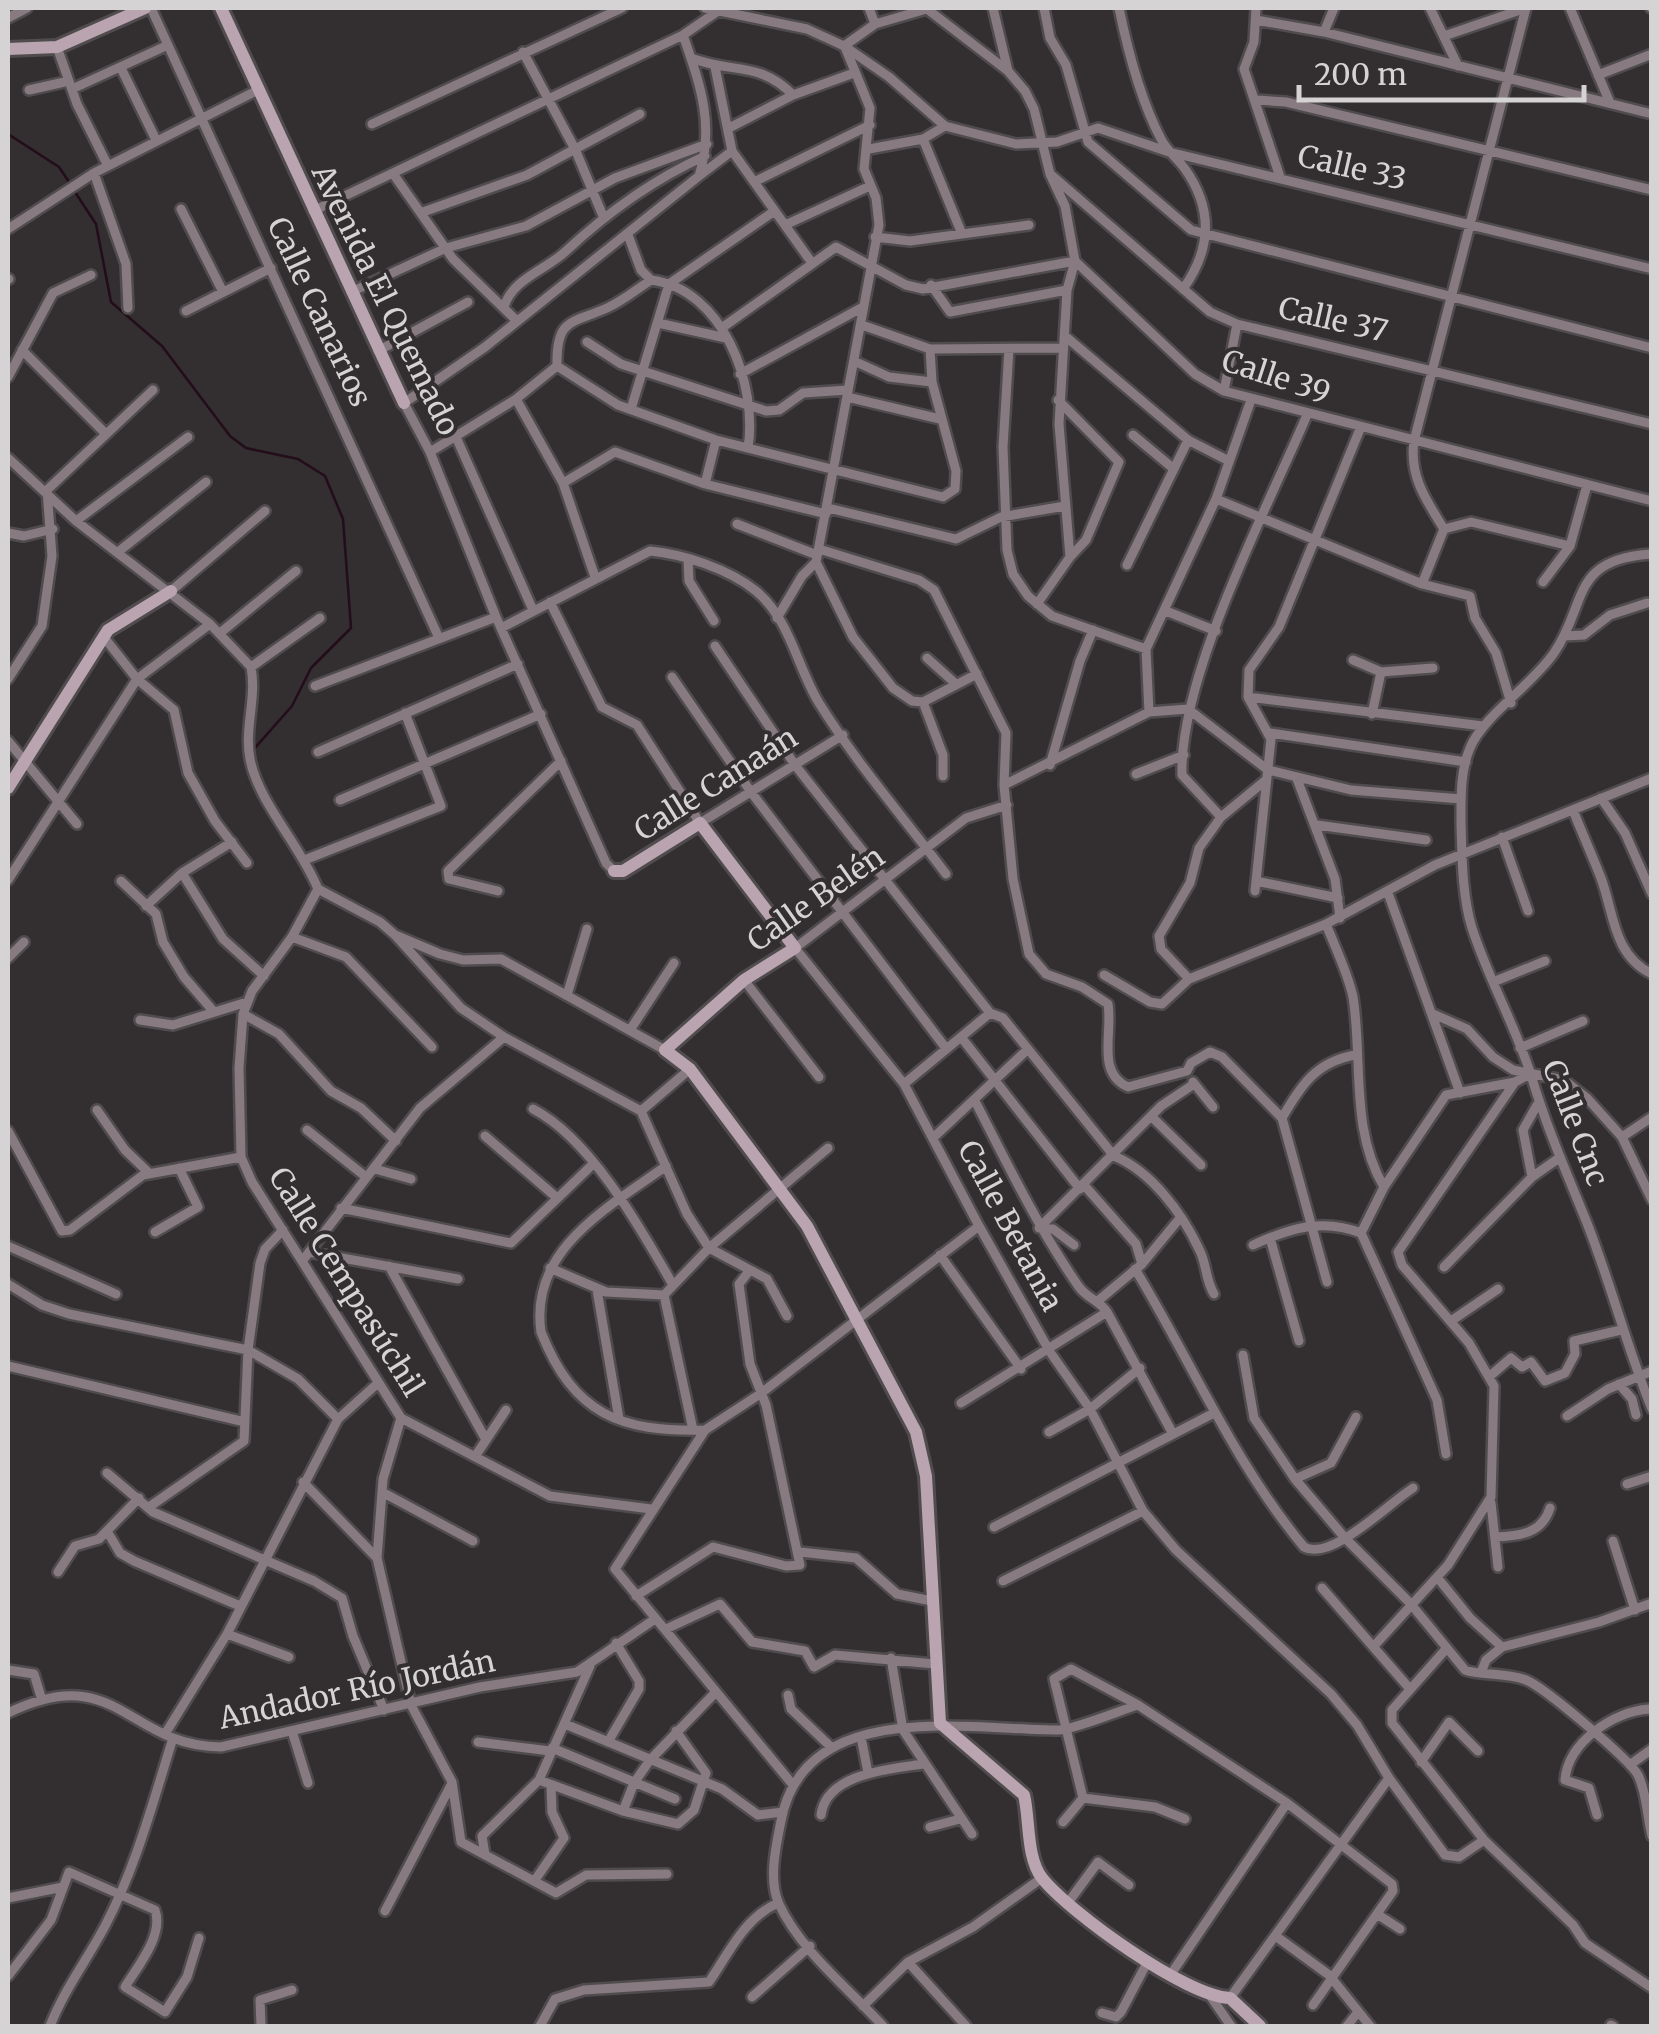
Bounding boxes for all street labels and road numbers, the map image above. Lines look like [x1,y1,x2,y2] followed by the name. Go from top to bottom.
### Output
[1294,136,1410,198] street label: Calle 33
[303,157,468,441] street label: Avenida El Quemado
[259,211,380,412] street label: Calle Canarios
[1275,288,1391,350] street label: Calle 37
[1217,341,1335,411] street label: Calle 39
[627,718,804,848] street label: Calle Canaán
[740,837,891,959] street label: Calle Belén
[1535,1054,1617,1191] street label: Calle Cnc
[950,1134,1072,1317] street label: Calle Betania
[261,1160,433,1403] street label: Calle Cempasúchil
[214,1641,498,1737] street label: Andador Río Jordán

